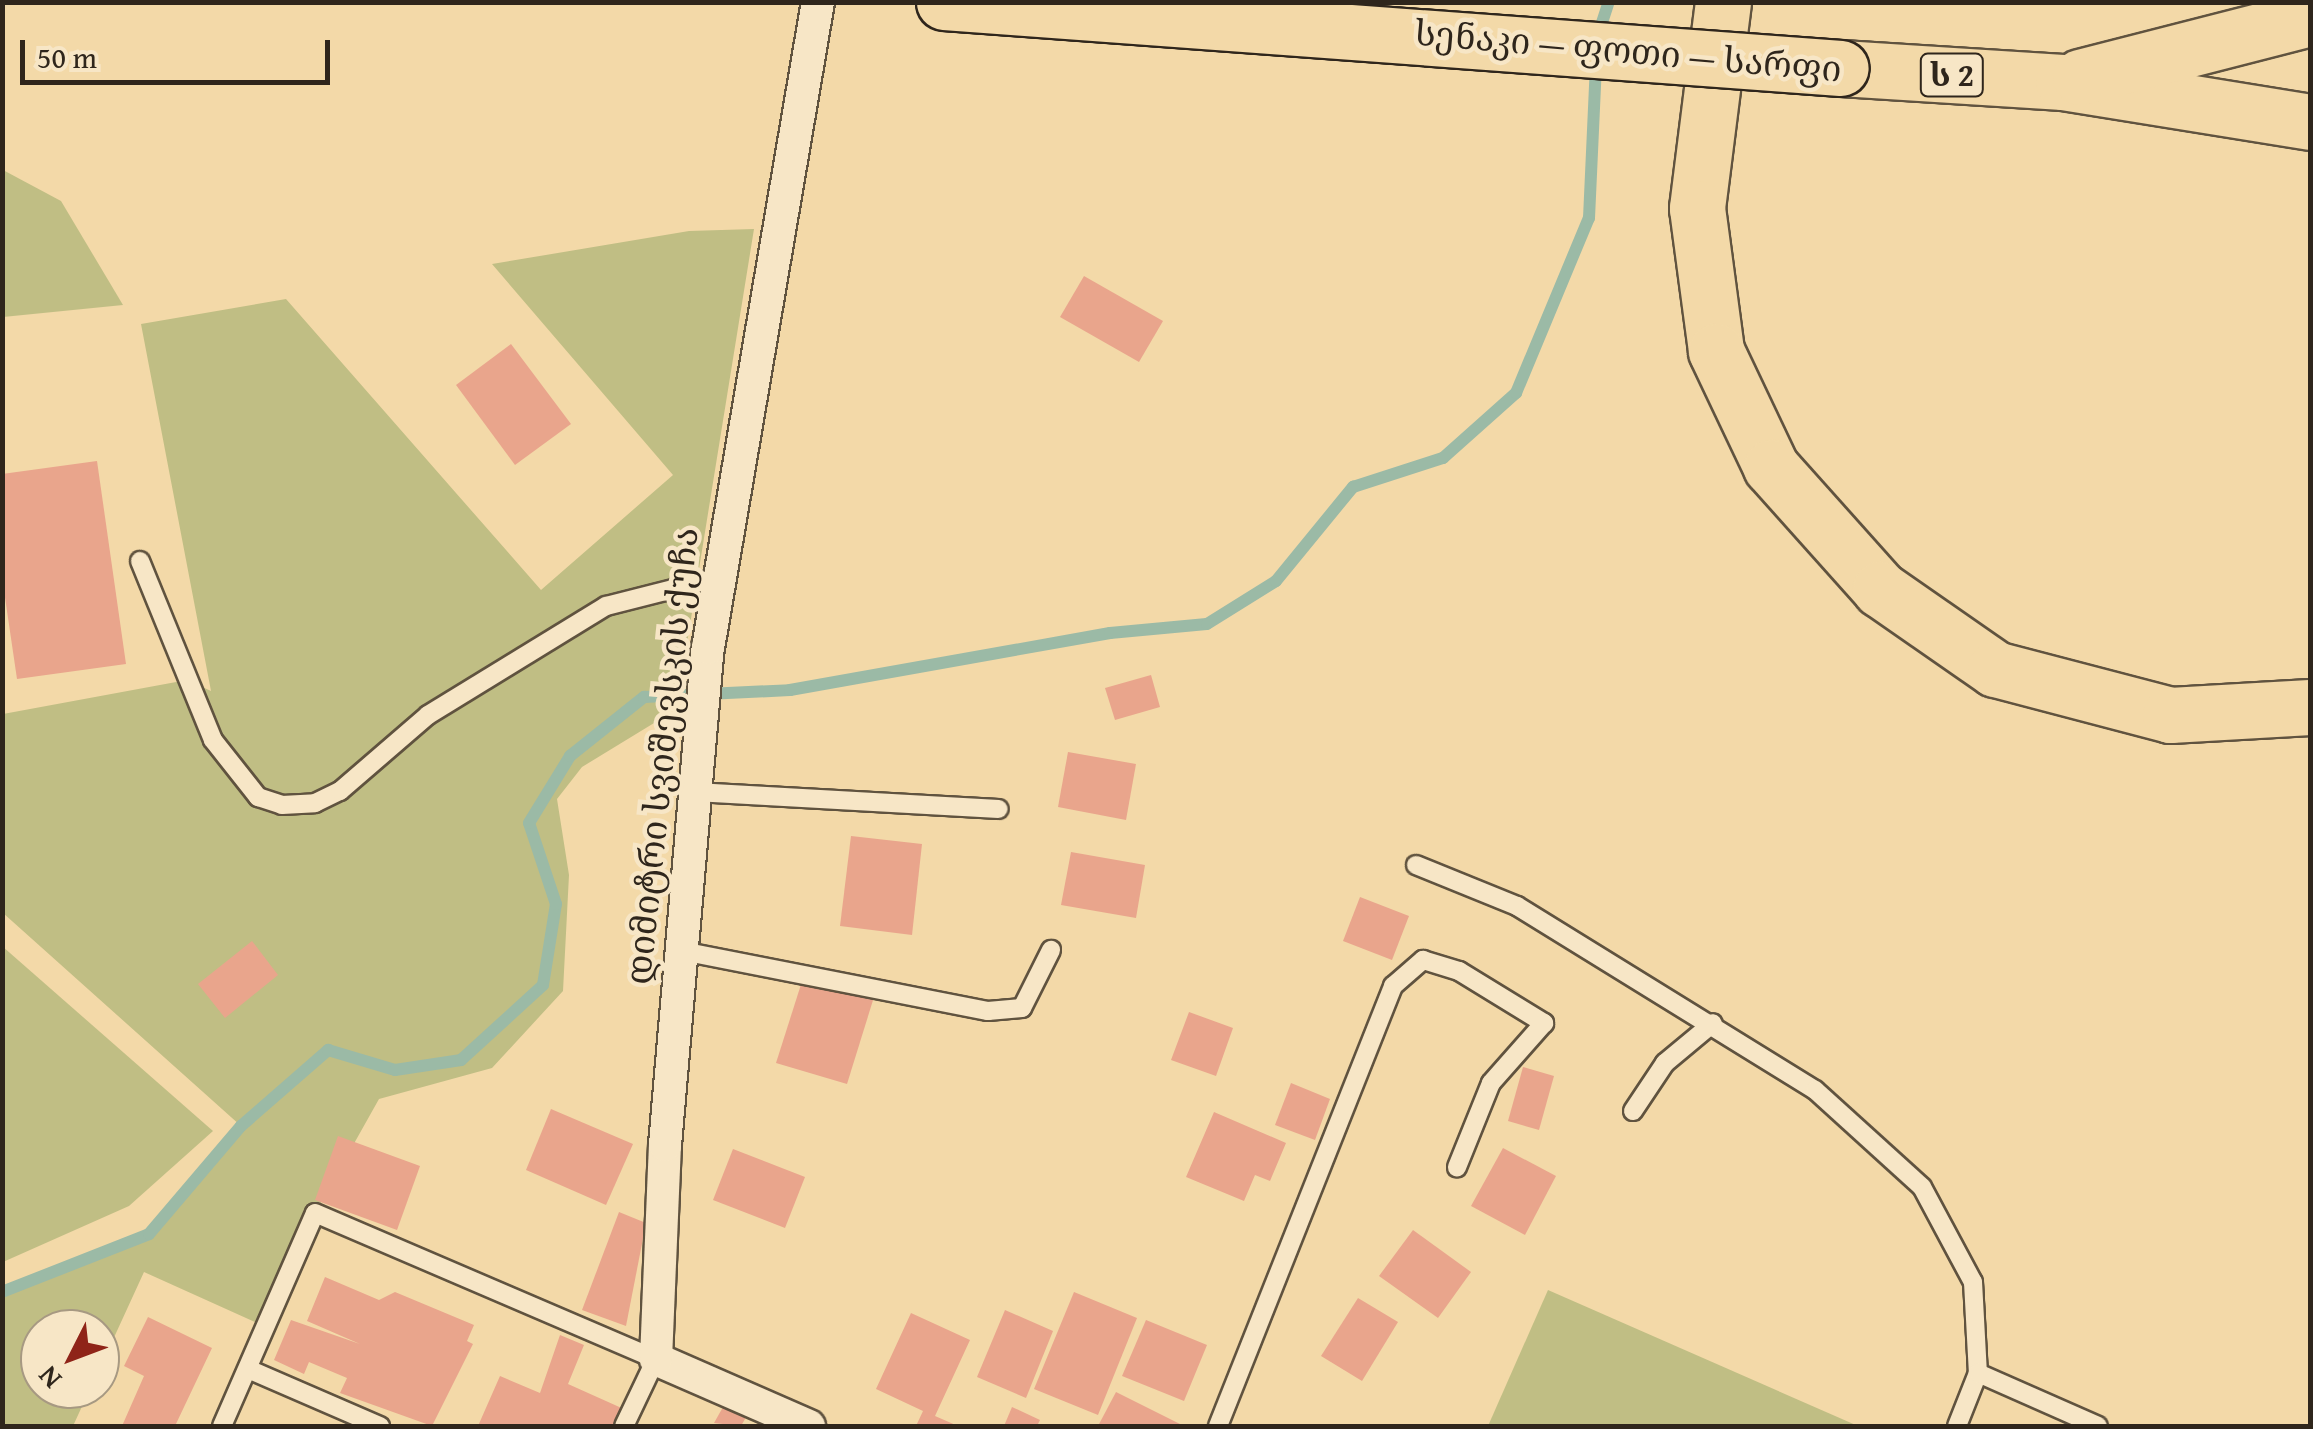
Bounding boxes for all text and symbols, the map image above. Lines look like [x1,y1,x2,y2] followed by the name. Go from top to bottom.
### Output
[1413,11,1843,91] street label: სენაკი — ფოთი — სარფი
[25,20,335,82] scale bar
[37,35,97,79] text: 50 m
[1920,48,1984,102] road number: ს 2
[617,525,707,987] street label: დიმიტრი სვიშევსკის ქუჩა
[20,1309,120,1409] north arrow
[27,1357,70,1399] text: N

